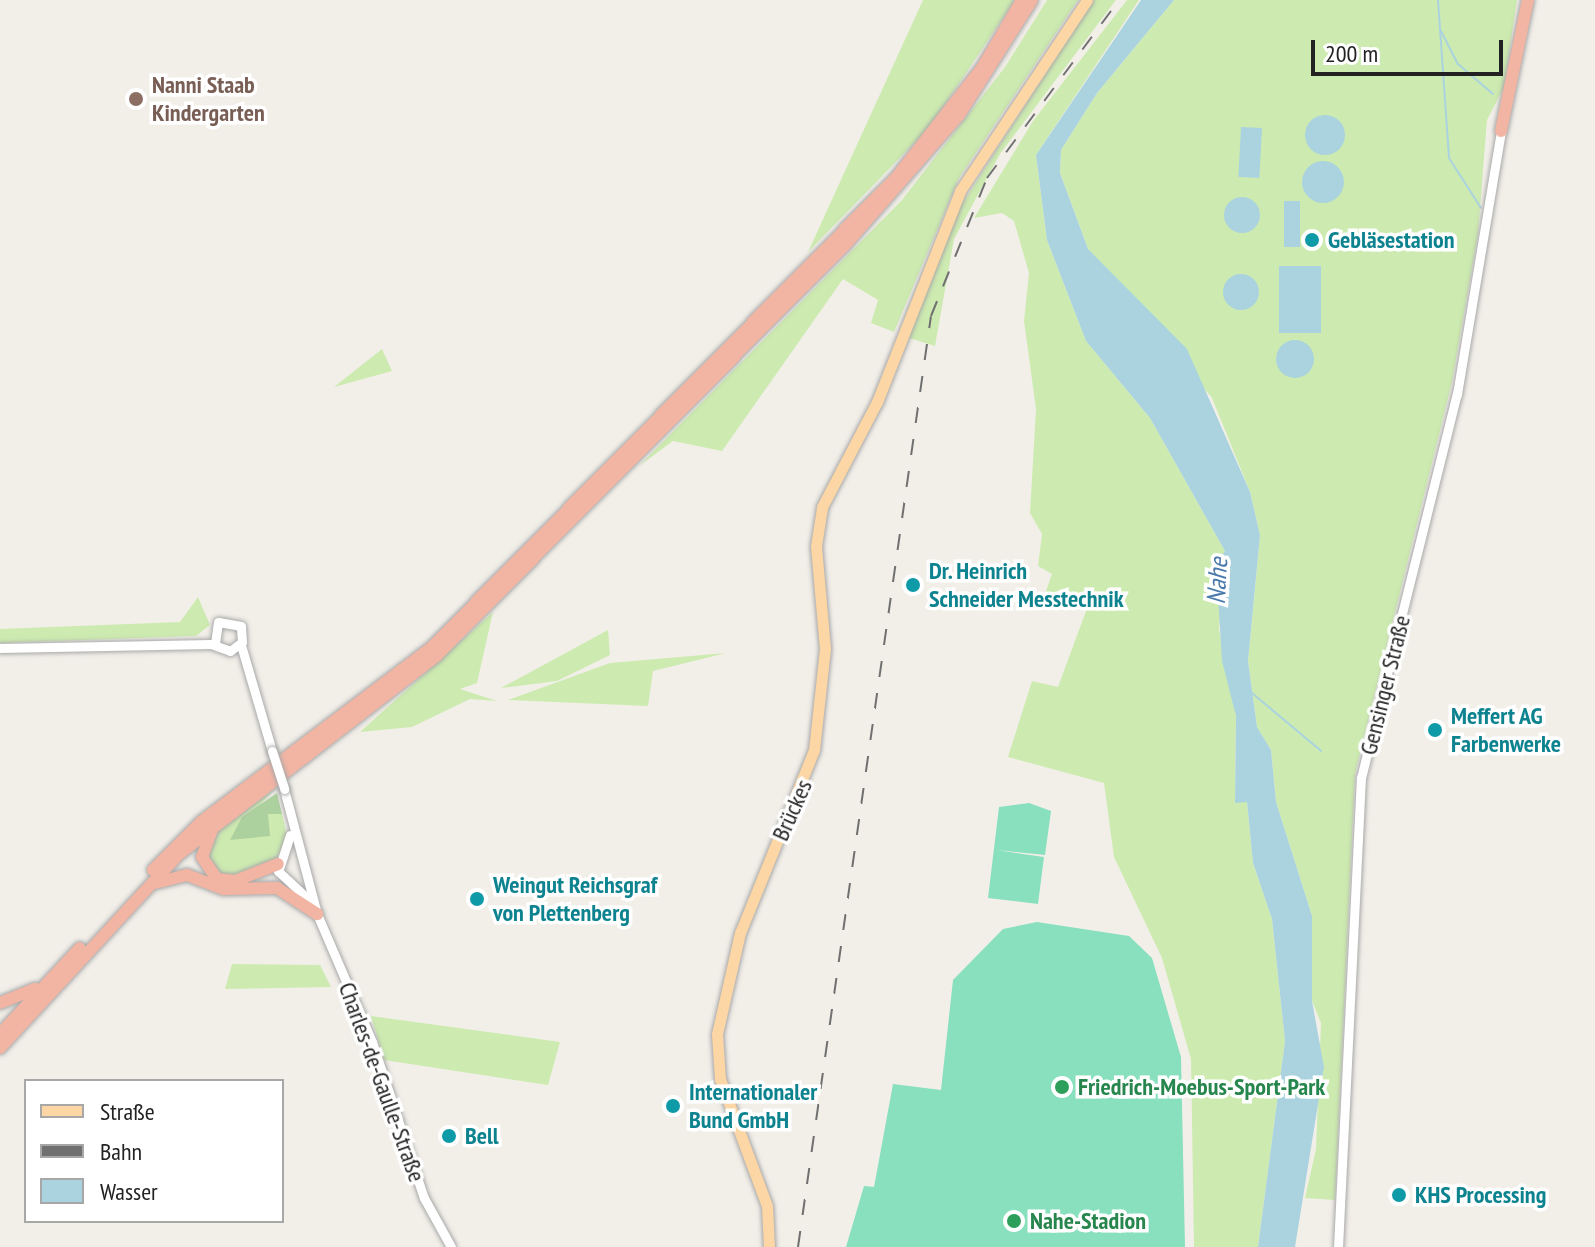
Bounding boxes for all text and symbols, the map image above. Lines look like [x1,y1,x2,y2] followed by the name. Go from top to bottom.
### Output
[1315,24,1507,74] scale bar
[1325,38,1378,69] text: 200 m
[152,71,265,127] place label: Nanni Staab Kindergarten
[127,90,145,108] marker: Nanni Staab Kindergarten
[1328,226,1455,254] place label: Gebläsestation
[1303,231,1321,249] marker: Gebläsestation
[929,557,1124,613] place label: Dr. Heinrich Schneider Messtechnik
[1200,557,1234,605] water label: Nahe
[904,576,922,594] marker: Dr. Heinrich Schneider Messtechnik
[1354,612,1416,758] street label: Gensinger Straße
[1451,702,1561,758] place label: Meffert AG Farbenwerke
[1426,721,1444,739] marker: Meffert AG Farbenwerke
[766,775,818,845] street label: Brückes
[493,871,657,927] place label: Weingut Reichsgraf von Plettenberg
[468,890,486,908] marker: Weingut Reichsgraf von Plettenberg
[333,978,431,1186] street label: Charles-de-Gaulle-Straße
[1078,1073,1325,1101] place label: Friedrich-Moebus-Sport-Park
[689,1078,817,1134] place label: Internationaler Bund GmbH
[1053,1078,1071,1096] marker: Friedrich-Moebus-Sport-Park
[24,1079,284,1223] legend
[100,1096,155,1127] text: Straße
[664,1097,682,1115] marker: Internationaler Bund GmbH
[465,1122,499,1150] place label: Bell
[440,1127,458,1145] marker: Bell
[100,1136,142,1167] text: Bahn
[100,1176,158,1207] text: Wasser
[1415,1181,1546,1209] place label: KHS Processing
[1390,1186,1408,1204] marker: KHS Processing
[1030,1207,1146,1235] place label: Nahe-Stadion
[1005,1212,1023,1230] marker: Nahe-Stadion

